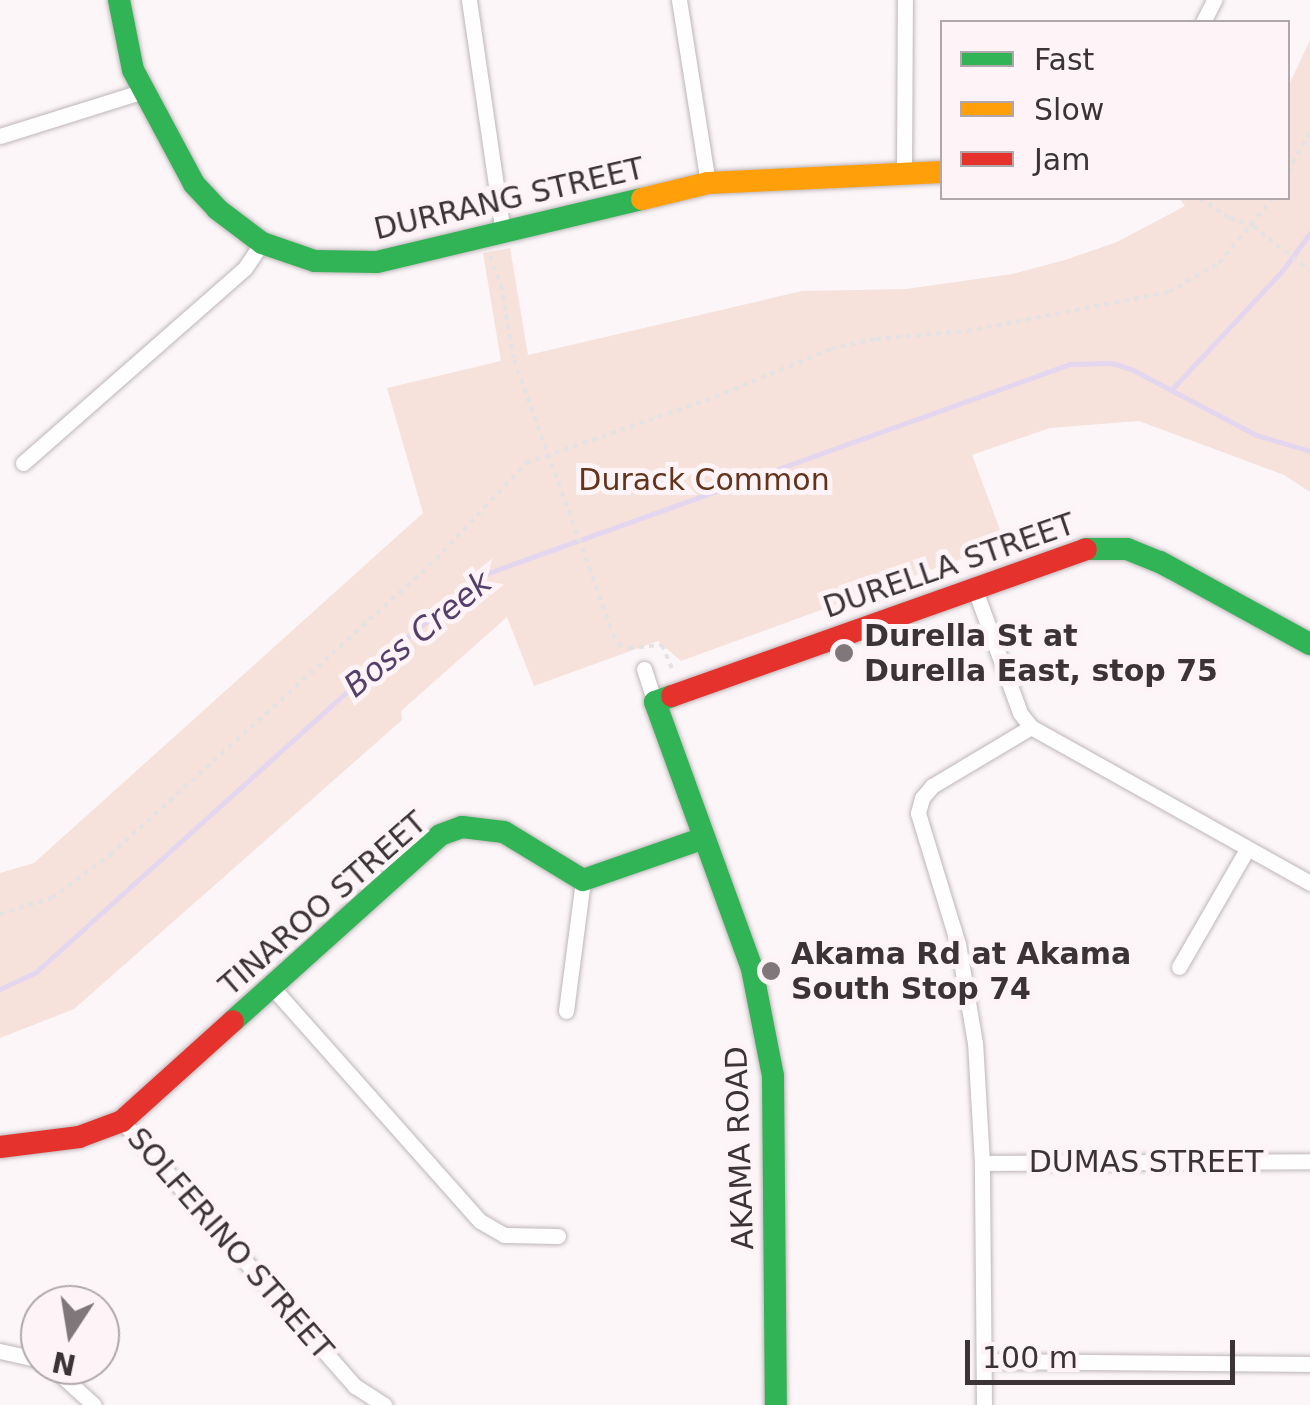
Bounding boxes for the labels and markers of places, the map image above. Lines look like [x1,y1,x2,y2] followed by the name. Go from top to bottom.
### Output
[864,618,1218,688] place label: Durella St at Durella East, stop 75
[833,642,855,664] marker: Durella St at Durella East, stop 75
[791,936,1131,1006] place label: Akama Rd at Akama South Stop 74
[760,960,782,982] marker: Akama Rd at Akama South Stop 74

